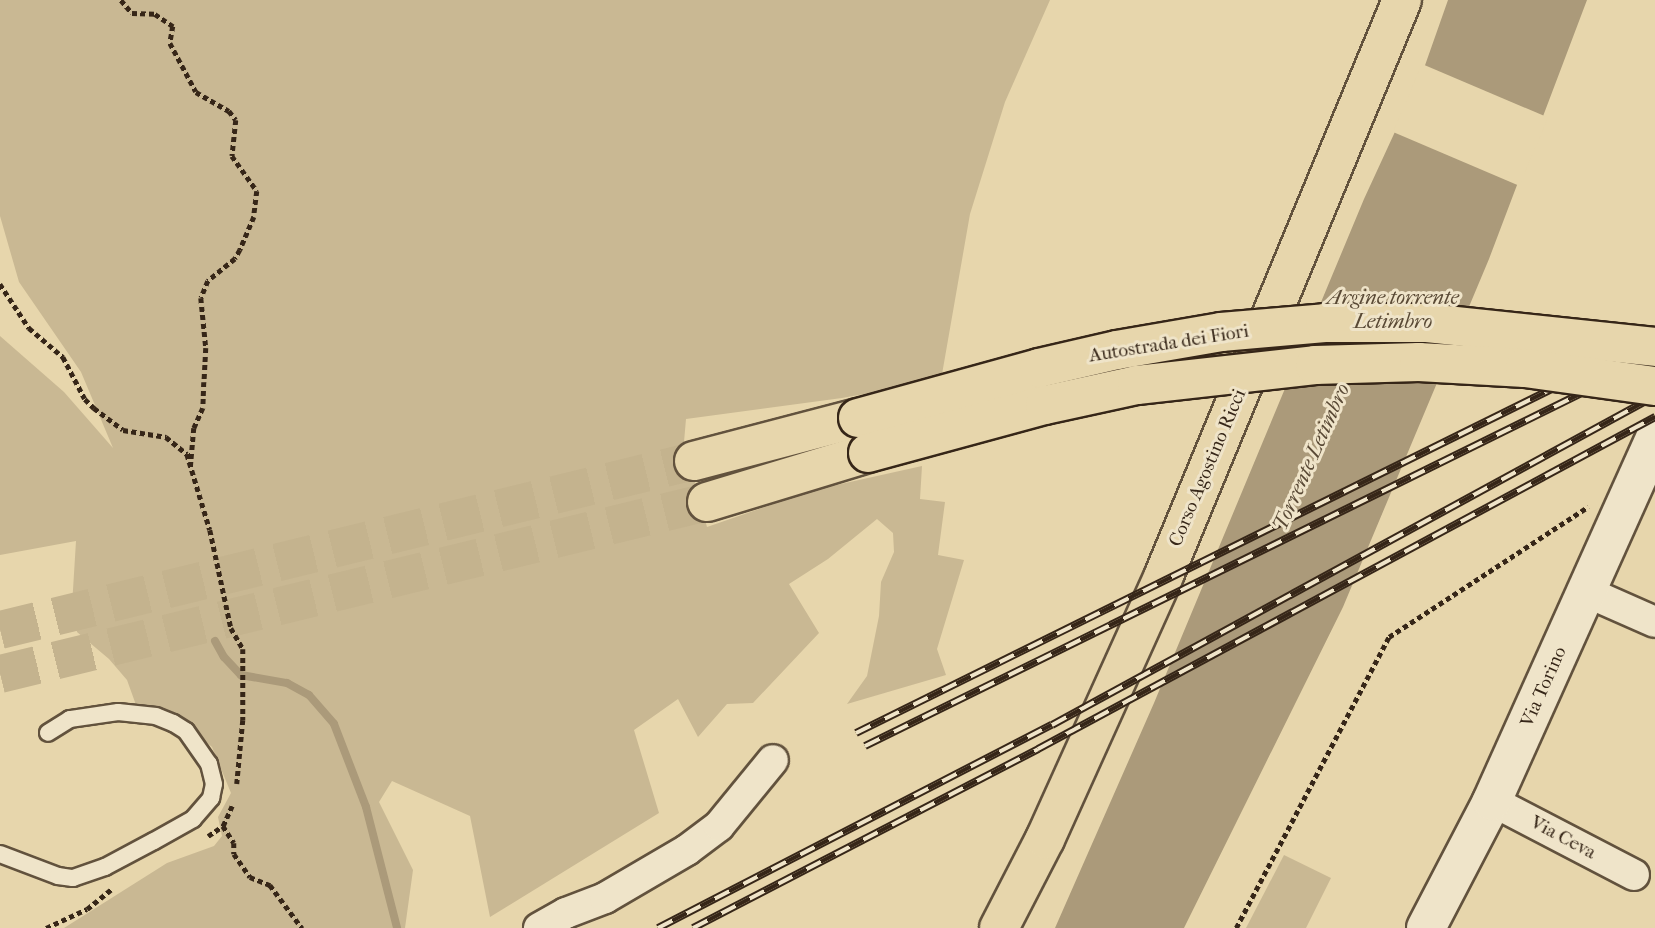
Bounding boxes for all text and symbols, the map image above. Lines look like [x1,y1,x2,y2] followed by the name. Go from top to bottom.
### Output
[1327,284,1459,334] water label: Argine torrente Letimbro
[1088,320,1250,368] street label: Autostrada dei Fiori
[1267,379,1355,535] water label: Torrente Letimbro
[1165,386,1251,550] street label: Corso Agostino Ricci
[1516,643,1572,731] street label: Via Torino
[1526,811,1600,865] street label: Via Ceva

